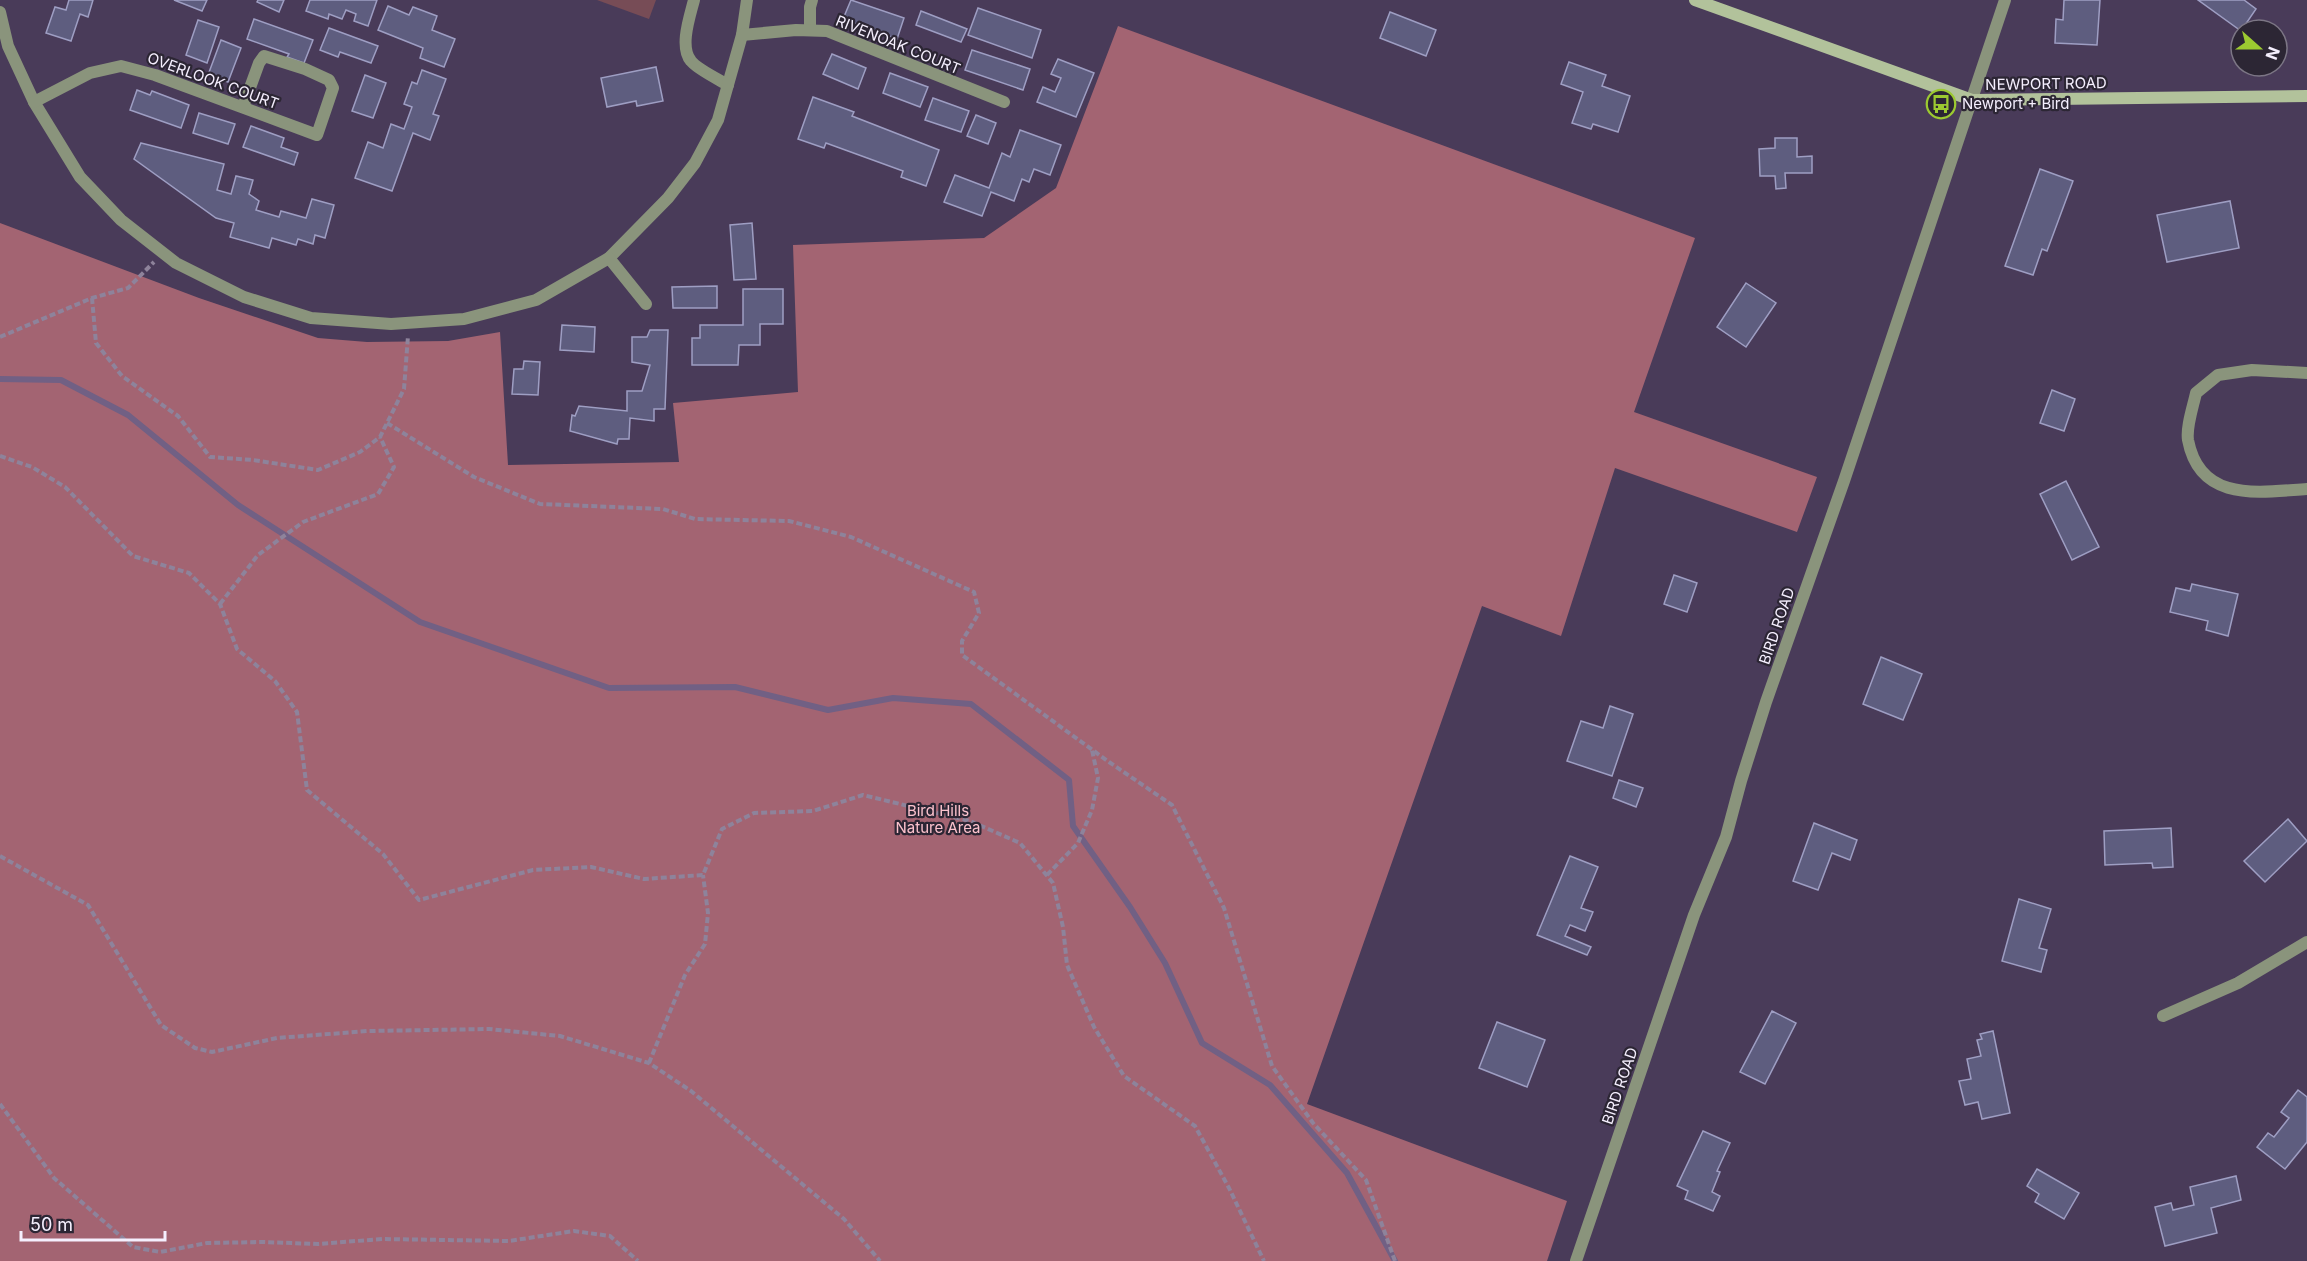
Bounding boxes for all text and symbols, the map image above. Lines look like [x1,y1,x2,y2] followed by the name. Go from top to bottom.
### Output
[833,11,963,78] street label: RIVENOAK COURT
[2229,18,2289,78] north arrow
[2261,44,2285,63] text: N
[145,48,281,113] street label: OVERLOOK COURT
[1985,73,2107,94] street label: NEWPORT ROAD
[1925,88,1957,120] bus stop icon: Newport + Bird
[1962,94,2069,113] place label: Newport + Bird
[1754,585,1799,667] street label: BIRD ROAD
[896,801,980,837] park label: Bird Hills Nature Area
[1597,1045,1642,1127] street label: BIRD ROAD
[21,1204,165,1242] scale bar
[30,1214,73,1235] text: 50 m

